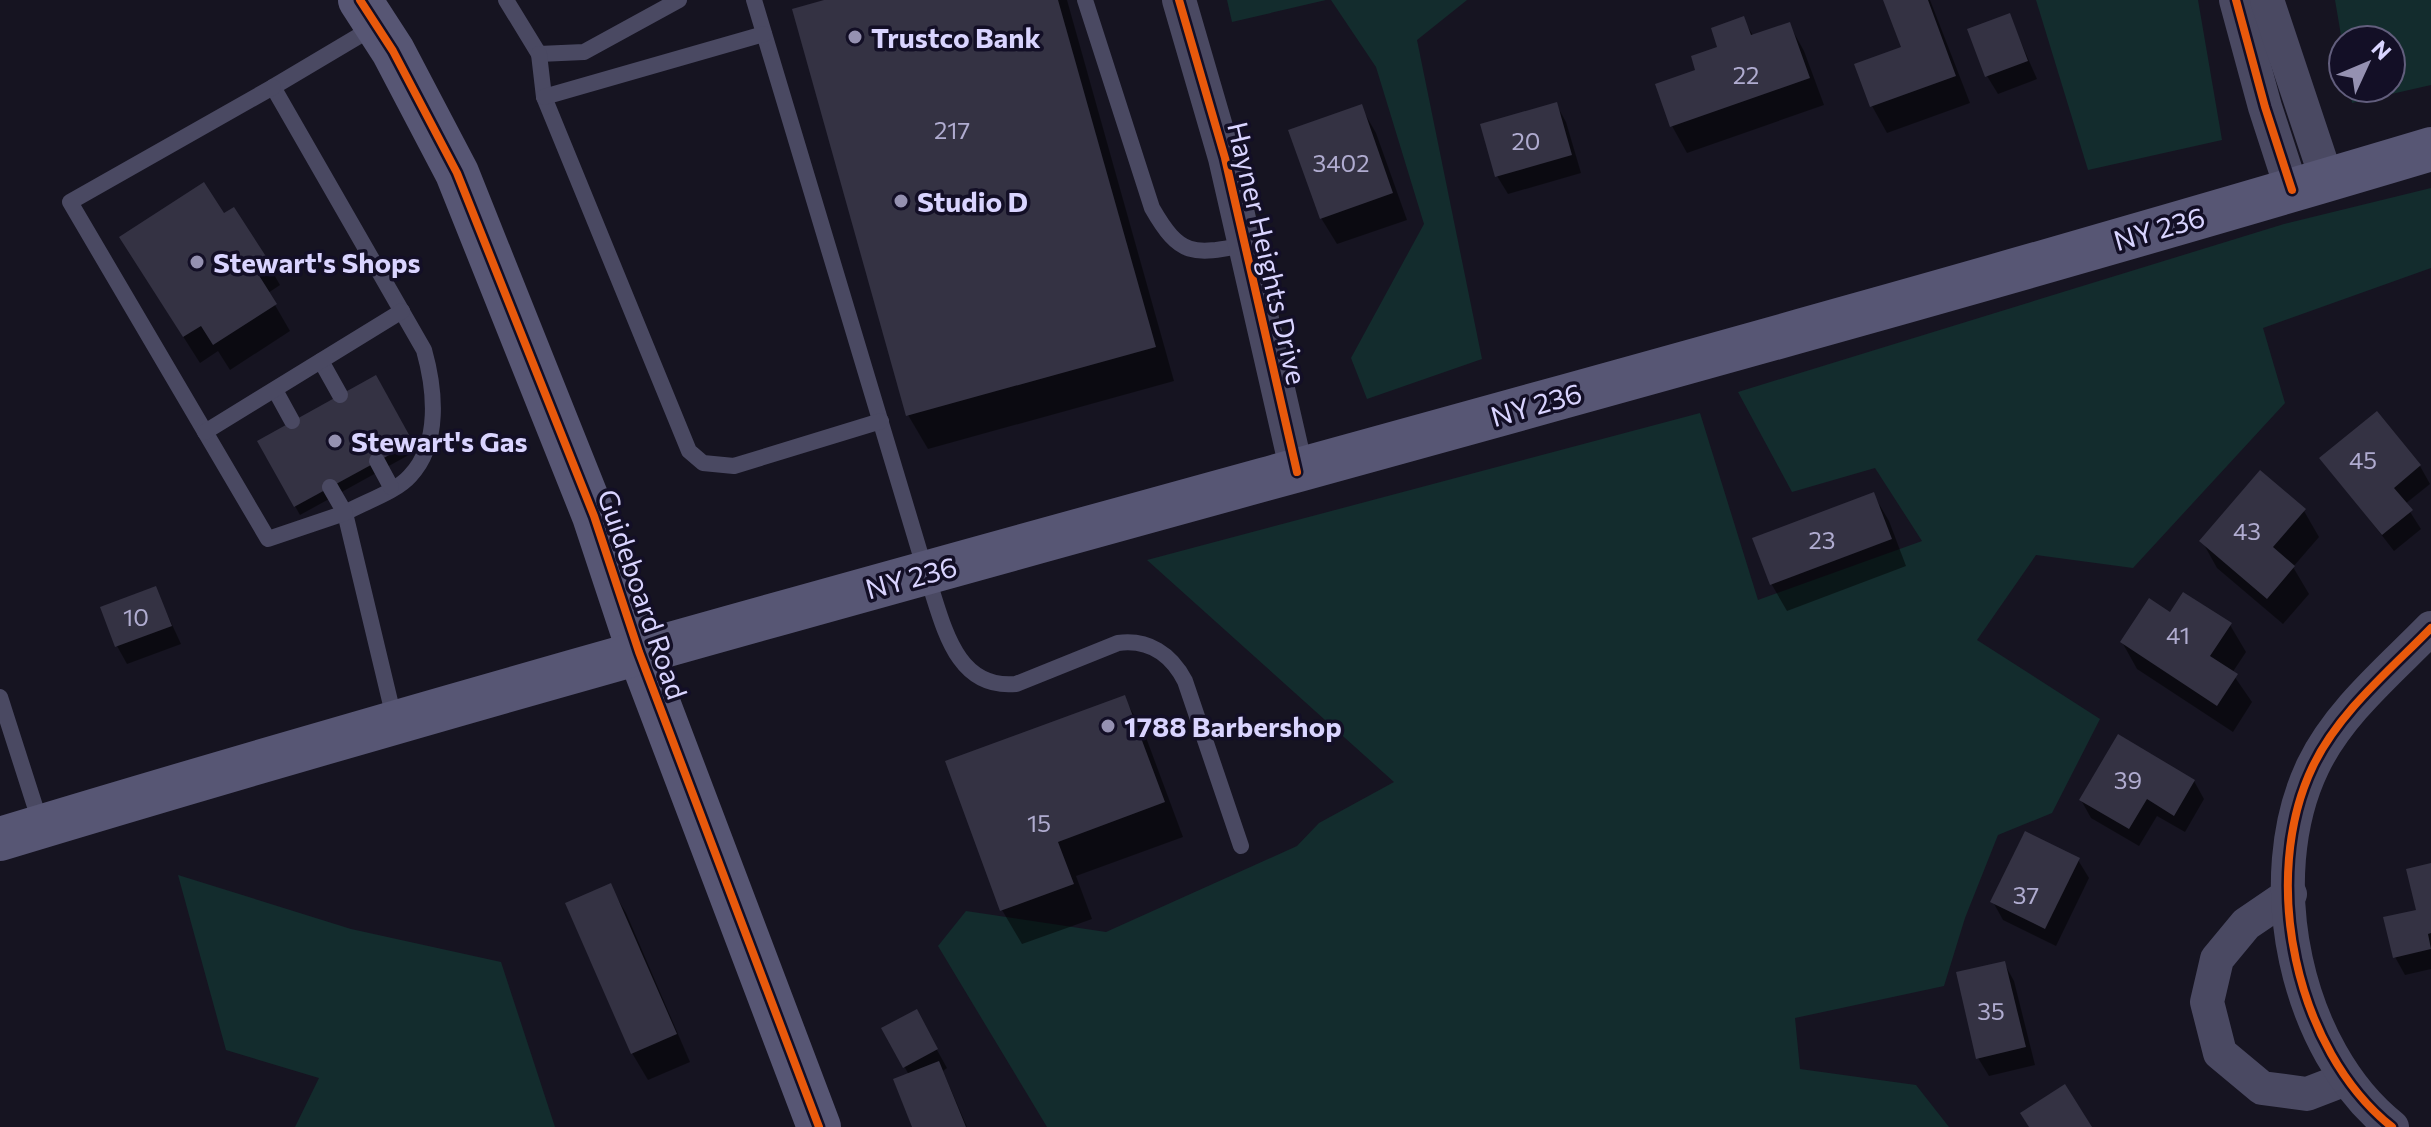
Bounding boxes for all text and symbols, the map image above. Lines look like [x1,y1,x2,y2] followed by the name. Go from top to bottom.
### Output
[871,20,1041,54] place label: Trustco Bank
[2327,24,2407,104] north arrow
[846,28,864,46] marker: Trustco Bank
[2366,34,2397,65] text: N
[1733,60,1759,89] house number: 22
[934,115,970,144] house number: 217
[1221,118,1315,388] street label: Hayner Heights Drive
[1512,126,1540,155] house number: 20
[1313,148,1370,177] house number: 3402
[917,184,1028,218] place label: Studio D
[892,192,910,210] marker: Studio D
[2110,199,2208,257] street label: NY 236
[213,245,420,279] place label: Stewart's Shops
[188,253,206,271] marker: Stewart's Shops
[1487,375,1585,433] street label: NY 236
[351,424,528,458] place label: Stewart's Gas
[326,432,344,450] marker: Stewart's Gas
[2349,445,2377,474] house number: 45
[591,485,695,703] street label: Guideboard Road
[2233,516,2261,545] house number: 43
[1808,525,1836,554] house number: 23
[862,549,960,605] street label: NY 236
[123,602,149,631] house number: 10
[2166,620,2190,649] house number: 41
[1124,709,1342,743] place label: 1788 Barbershop
[1099,717,1117,735] marker: 1788 Barbershop
[2114,765,2142,794] house number: 39
[1027,808,1051,837] house number: 15
[2013,880,2039,909] house number: 37
[1977,996,2005,1025] house number: 35

